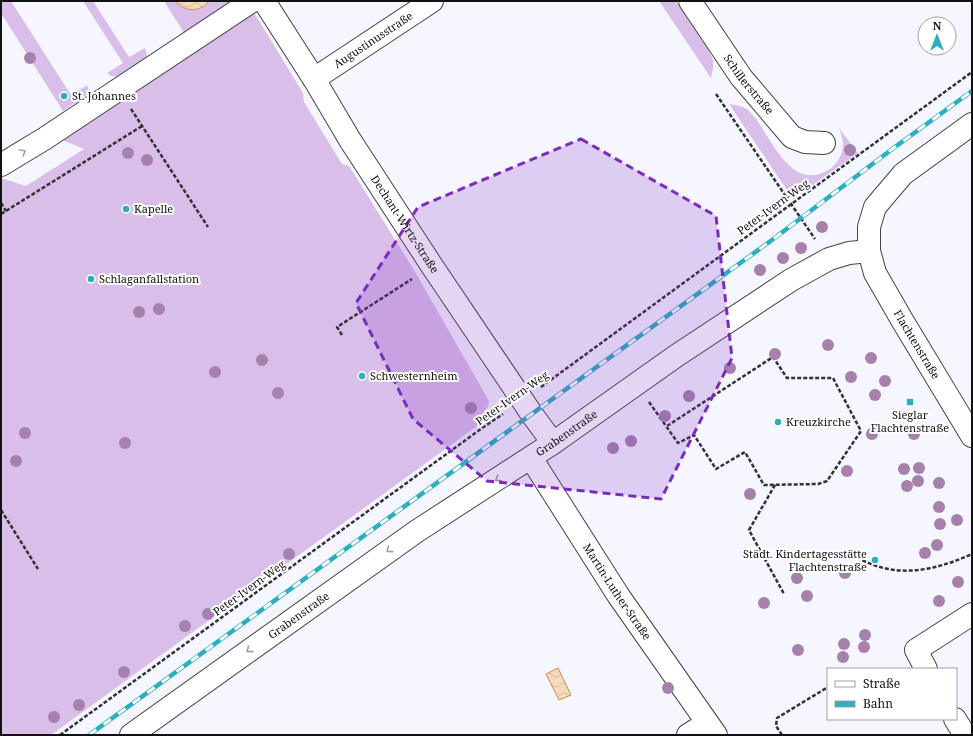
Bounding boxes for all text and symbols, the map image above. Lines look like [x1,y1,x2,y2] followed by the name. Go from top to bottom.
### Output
[330,8,416,71] street label: Augustinusstraße
[917,16,957,56] north arrow
[933,18,942,33] text: N
[721,51,778,117] street label: Schillerstraße
[72,88,136,103] place label: St. Johannes
[59,91,69,101] marker: St. Johannes
[19,149,26,156] one-way arrow
[368,172,443,276] street label: Dechant-Wirtz-Straße
[734,175,812,238] street label: Peter-Ivern-Weg
[134,201,173,216] place label: Kapelle
[121,204,131,214] marker: Kapelle
[99,271,199,286] place label: Schlaganfallstation
[86,274,96,284] marker: Schlaganfallstation
[891,307,944,382] street label: Flachtenstraße
[472,367,551,428] street label: Peter-Ivern-Weg
[370,368,458,383] place label: Schwesternheim
[357,371,367,381] marker: Schwesternheim
[905,397,915,407] marker: Sieglar Flachtenstraße
[533,406,600,459] street label: Grabenstraße
[871,407,949,435] place label: Sieglar Flachtenstraße
[786,414,851,429] place label: Kreuzkirche
[773,417,783,427] marker: Kreuzkirche
[495,474,502,482] one-way arrow
[580,540,655,643] street label: Martin-Luther-Straße
[386,545,393,553] one-way arrow
[743,546,867,574] place label: Städt. Kindertagesstätte Flachtenstraße
[870,555,880,565] marker: Städt. Kindertagesstätte Flachtenstraße
[210,556,288,619] street label: Peter-Ivern-Weg
[265,588,332,642] street label: Grabenstraße
[247,645,254,652] one-way arrow
[827,668,957,720] legend
[863,675,900,692] text: Straße
[863,695,893,712] text: Bahn

